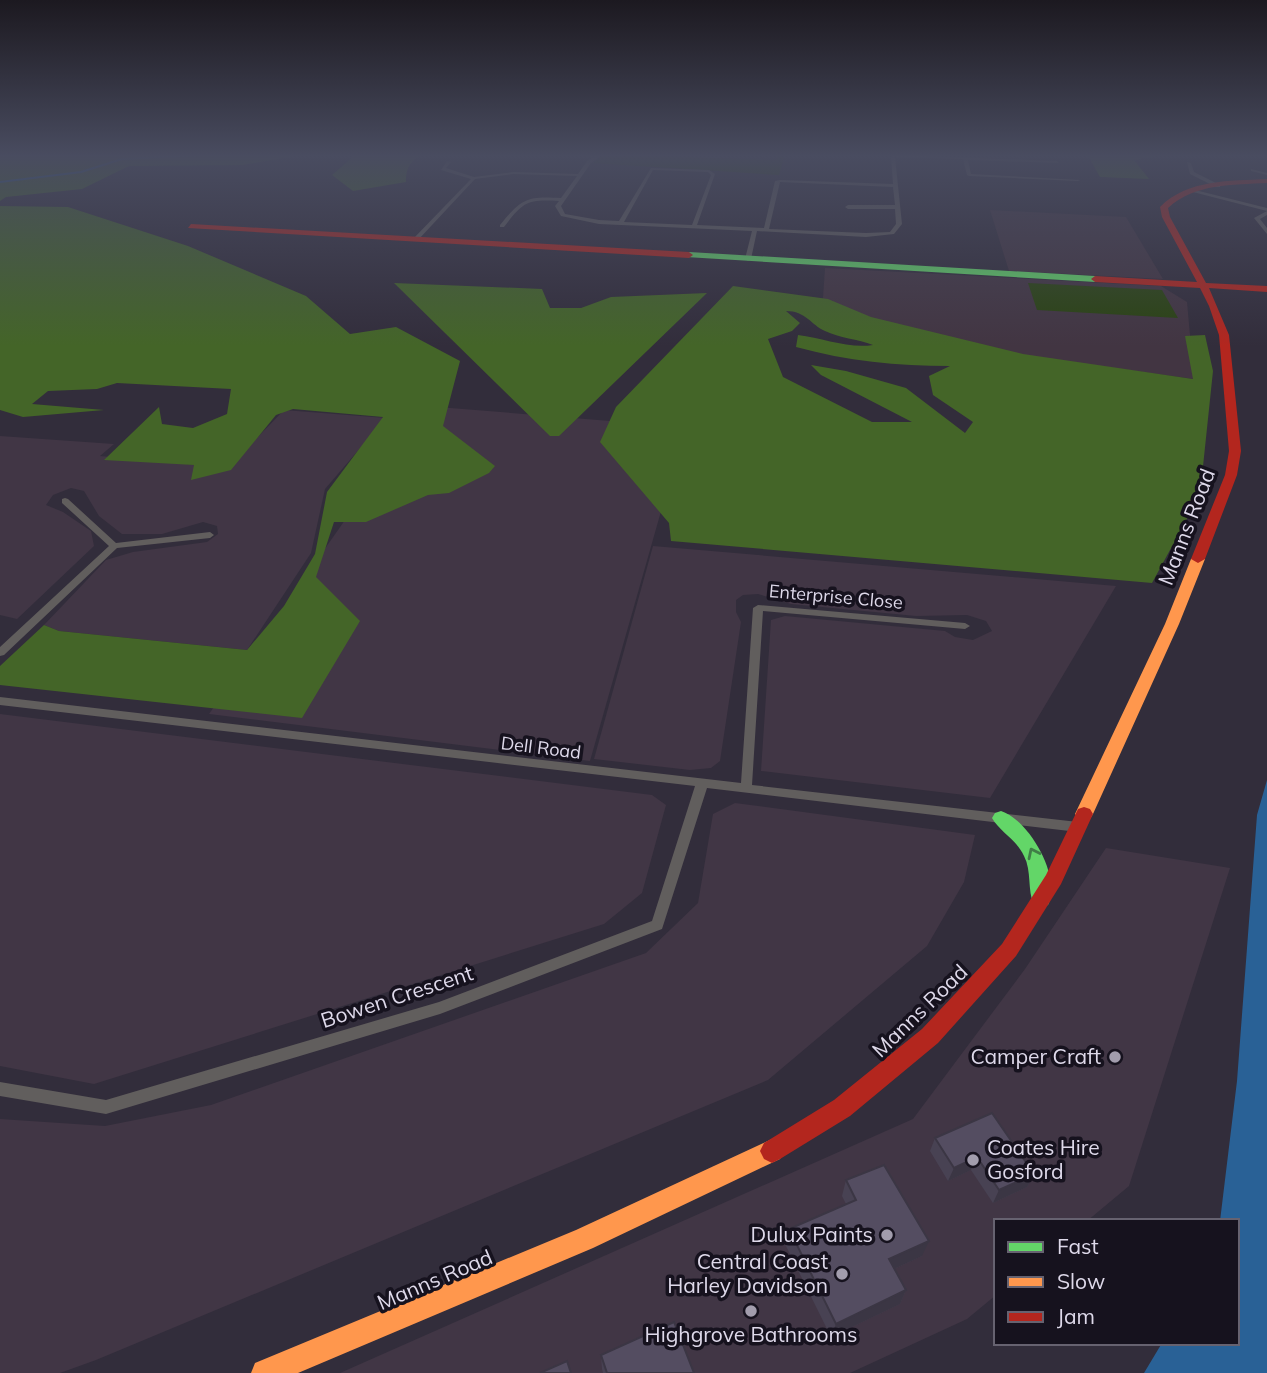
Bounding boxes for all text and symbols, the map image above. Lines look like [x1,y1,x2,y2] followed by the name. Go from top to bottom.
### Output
[1152,465,1220,589] street label: Manns Road
[768,579,904,614] street label: Enterprise Close
[500,731,582,764] street label: Dell Road
[1028,847,1042,860] one-way arrow
[866,958,972,1062] street label: Manns Road
[317,959,476,1033] street label: Bowen Crescent
[970,1043,1101,1069] place label: Camper Craft
[1107,1049,1123,1065] marker: Camper Craft
[987,1134,1100,1184] place label: Coates Hire Gosford
[965,1152,981,1168] marker: Coates Hire Gosford
[994,1219,1239,1345] legend
[751,1221,873,1247] place label: Dulux Paints
[879,1227,895,1243] marker: Dulux Paints
[1057,1233,1099,1259] text: Fast
[373,1243,496,1315] street label: Manns Road
[667,1248,828,1298] place label: Central Coast Harley Davidson
[834,1266,850,1282] marker: Central Coast Harley Davidson
[1057,1268,1105,1294] text: Slow
[743,1303,759,1319] marker: Highgrove Bathrooms
[1057,1303,1095,1329] text: Jam
[645,1321,857,1347] place label: Highgrove Bathrooms

